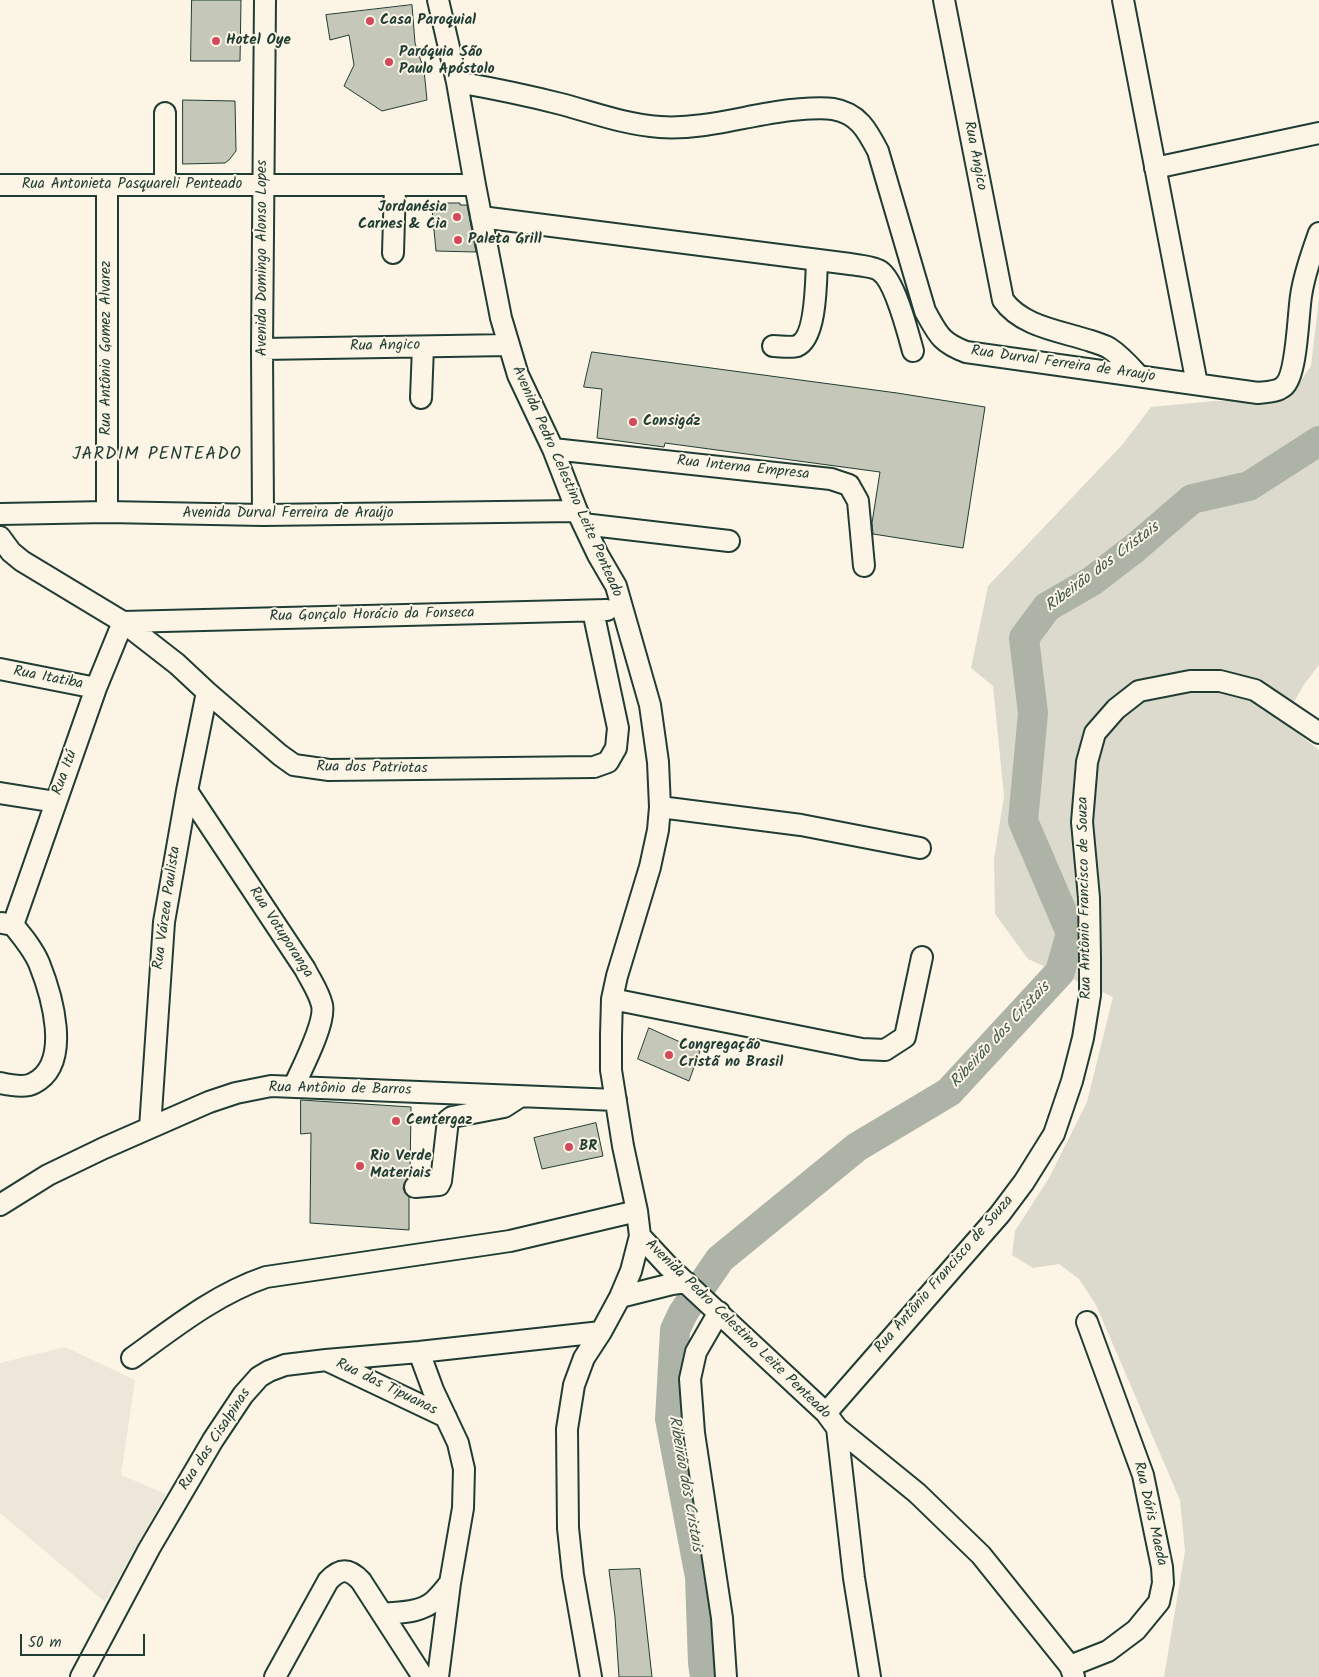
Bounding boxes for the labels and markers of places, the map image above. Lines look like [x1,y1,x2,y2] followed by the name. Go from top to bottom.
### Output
[380,12,476,30] place label: Casa Paroquial
[364,15,376,27] marker: Casa Paroquial
[226,32,291,50] place label: Hotel Oye
[210,35,222,47] marker: Hotel Oye
[399,44,495,79] place label: Paróquia São Paulo Apóstolo
[383,56,395,68] marker: Paróquia São Paulo Apóstolo
[358,199,447,234] place label: Jordanésia Carnes & Cia
[451,211,463,223] marker: Jordanésia Carnes & Cia
[468,231,542,249] place label: Paleta Grill
[452,234,464,246] marker: Paleta Grill
[643,413,700,431] place label: Consigáz
[627,416,639,428] marker: Consigáz
[679,1037,783,1072] place label: Congregação Cristã no Brasil
[663,1049,675,1061] marker: Congregação Cristã no Brasil
[406,1112,472,1130] place label: Centergaz
[390,1115,402,1127] marker: Centergaz
[579,1138,597,1156] place label: BR
[563,1141,575,1153] marker: BR
[370,1148,432,1183] place label: Rio Verde Materiais
[354,1160,366,1172] marker: Rio Verde Materiais

